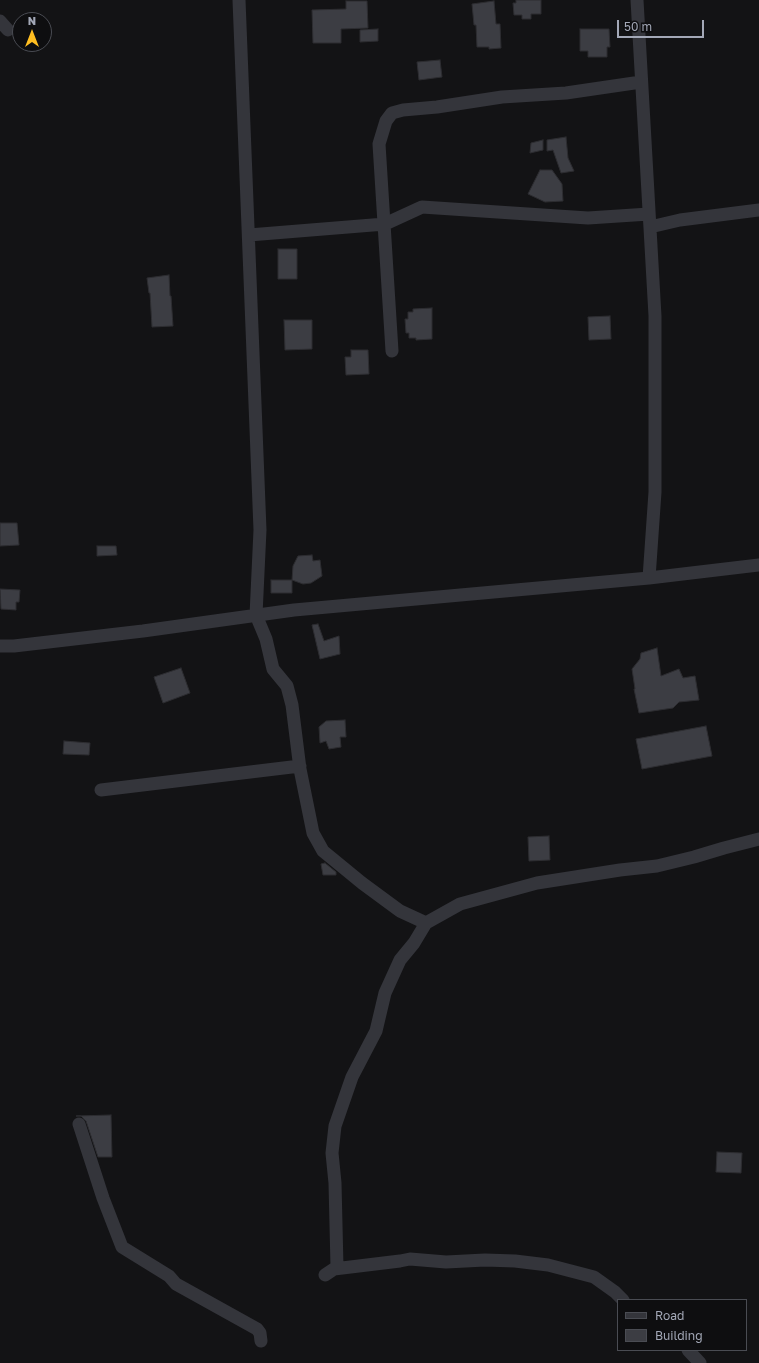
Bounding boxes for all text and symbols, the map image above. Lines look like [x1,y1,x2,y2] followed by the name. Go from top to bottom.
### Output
[12,12,52,52] north arrow
[619,12,706,38] scale bar
[28,14,36,27] text: N
[624,19,652,34] text: 50 m
[617,1299,747,1351] legend
[655,1308,684,1323] text: Road
[655,1328,703,1343] text: Building

